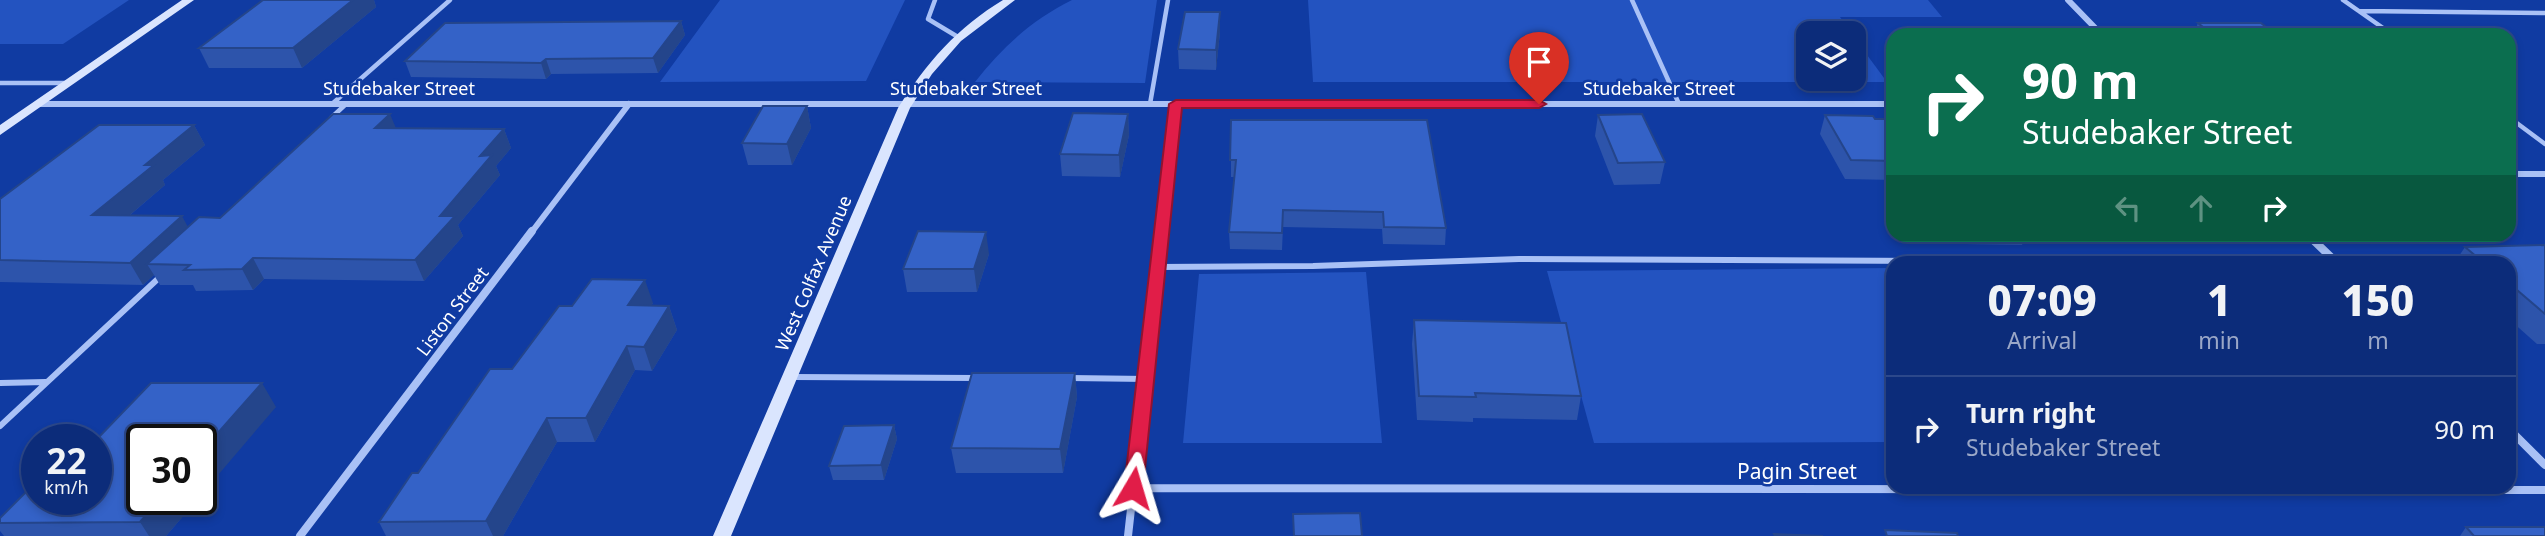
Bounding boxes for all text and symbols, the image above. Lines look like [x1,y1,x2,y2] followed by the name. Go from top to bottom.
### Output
[1796,21,1866,91] map controls
[1796,21,1866,91] button: layers
[1509,32,1569,104] pin
[1520,43,1558,81] icon: arrive
[2022,47,2139,113] text: 90 m
[1907,56,1998,147] icon: right
[323,76,476,100] street label: Studebaker Street
[890,76,1043,100] street label: Studebaker Street
[1583,76,1736,100] street label: Studebaker Street
[2022,110,2292,153] text: Studebaker Street
[2109,189,2147,227] icon: left
[2182,189,2220,227] icon: ahead
[2255,189,2293,227] icon: right
[769,191,857,355] street label: West Colfax Avenue
[410,261,494,361] street label: Liston Street
[1988,271,2097,328] text: 07:09
[2207,271,2231,328] text: 1
[2342,271,2414,328] text: 150
[2007,324,2077,356] text: Arrival
[2198,324,2240,356] text: min
[2367,324,2389,356] text: m
[1966,395,2096,431] text: Turn right
[1907,410,1945,448] icon: right
[2434,411,2495,447] text: 90 m
[126,424,217,515] speed limit sign: 30
[1966,431,2160,463] text: Studebaker Street
[46,437,87,484] text: 22
[1096,451,1170,525] position arrow
[1737,457,1857,485] street label: Pagin Street
[44,475,89,499] text: km/h

